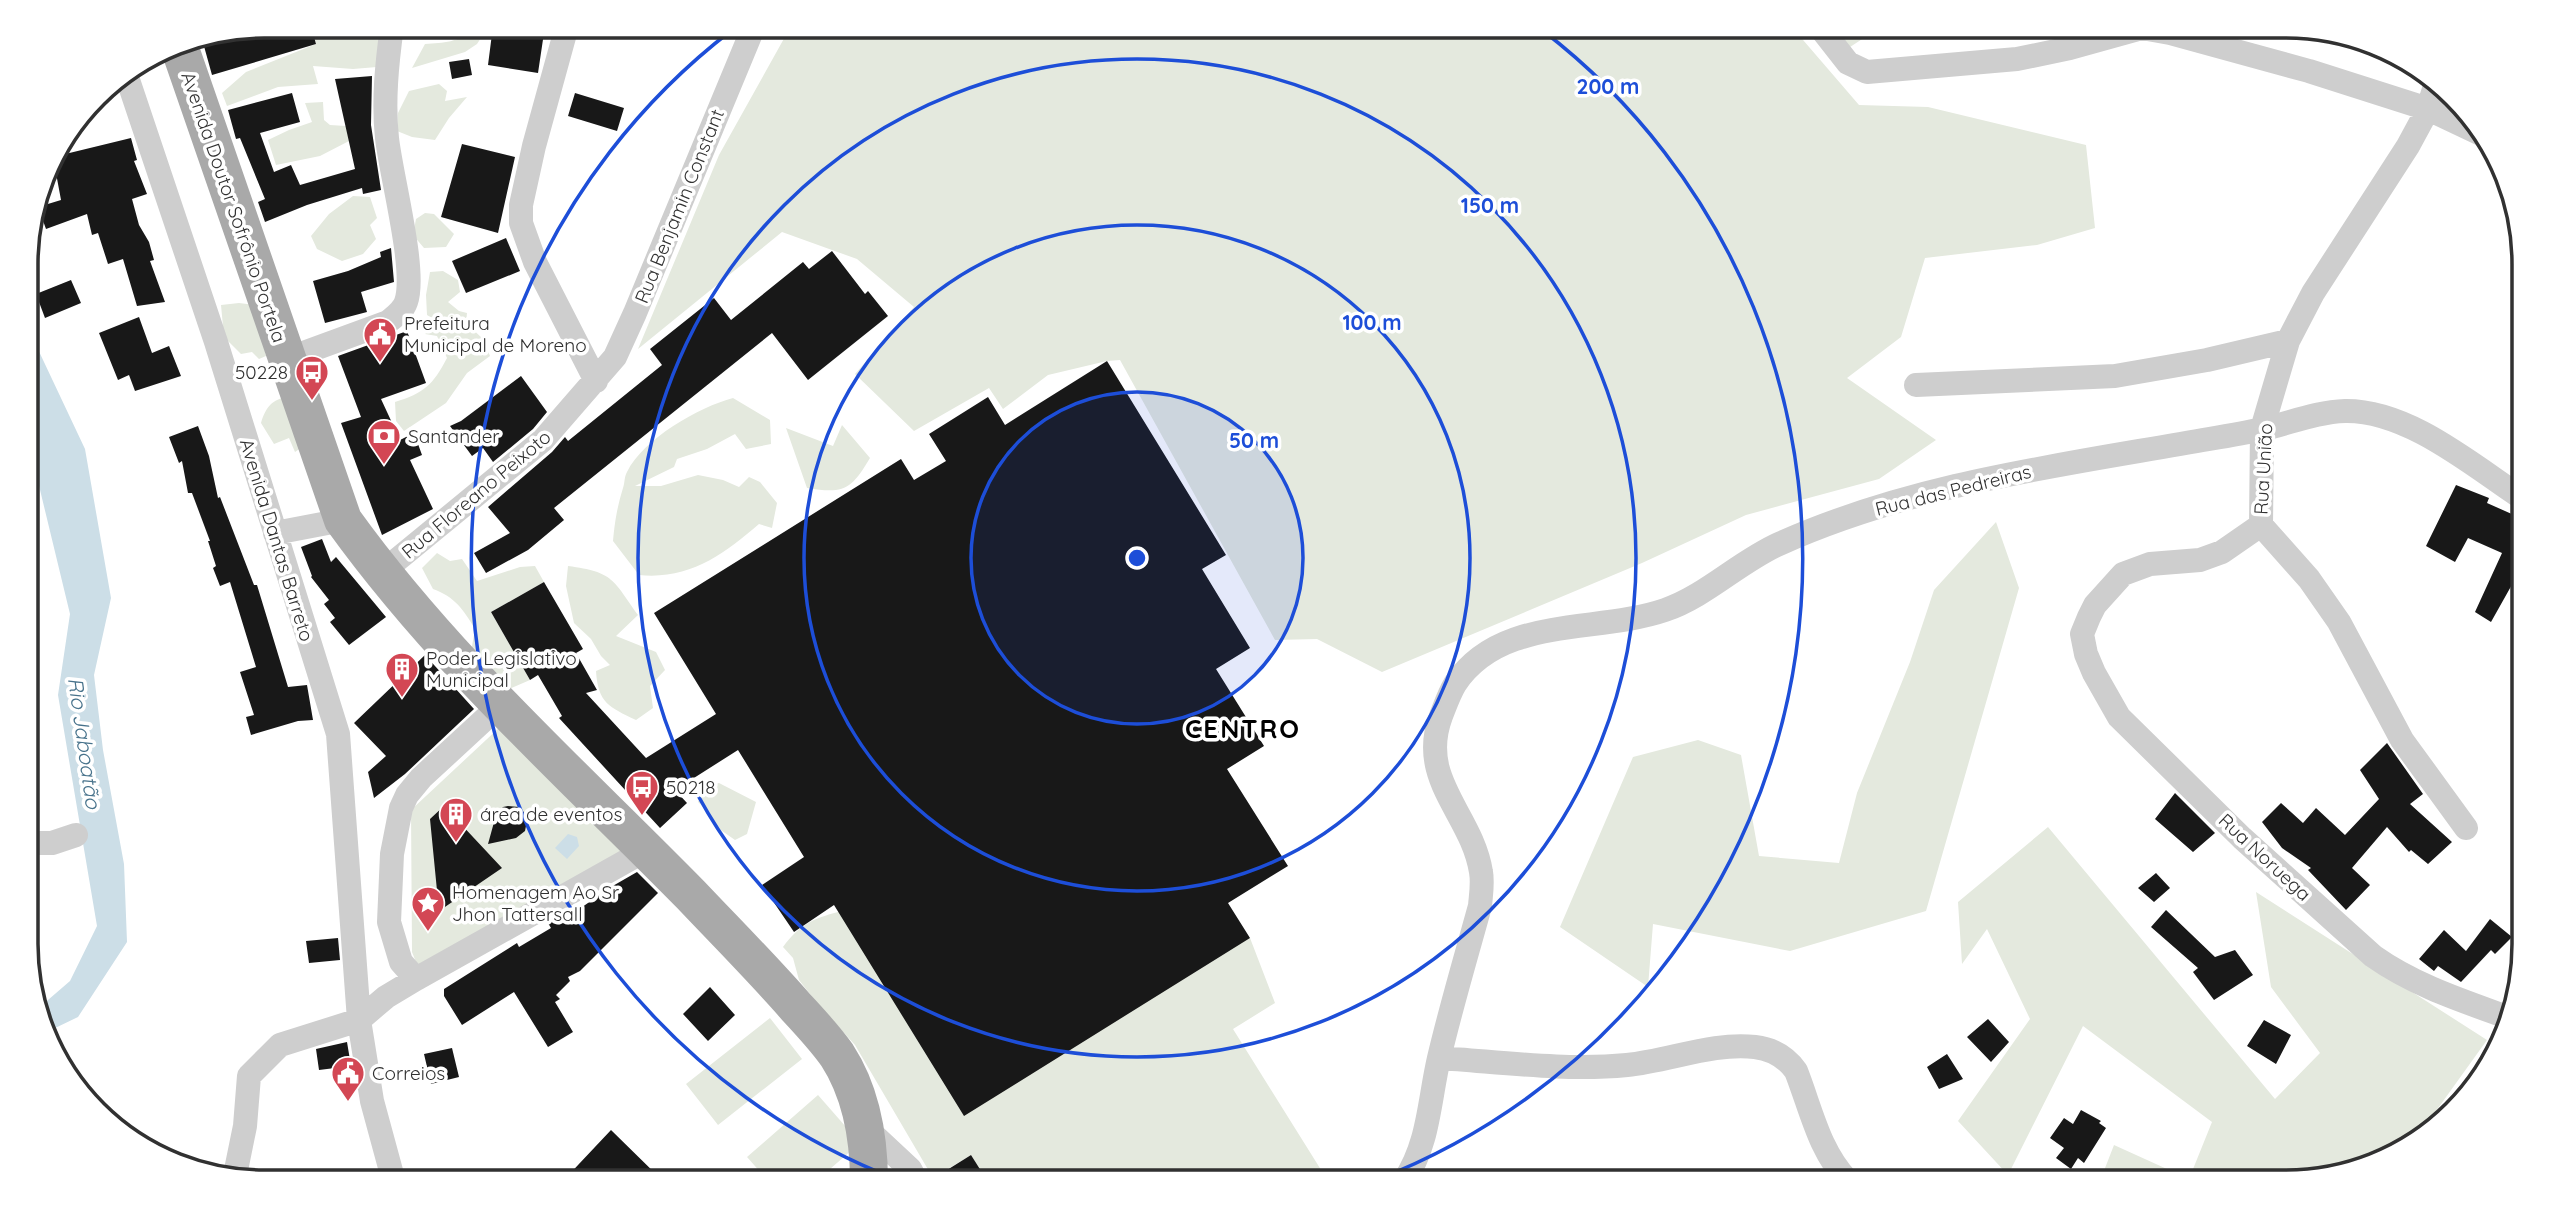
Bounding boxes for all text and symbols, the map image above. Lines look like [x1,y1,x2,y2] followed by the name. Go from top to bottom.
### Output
[176,69,292,345] street label: Avenida Doutor Sofrônio Portela
[1577,73,1639,99] text: 200 m
[629,105,729,307] street label: Rua Benjamin Constant
[1461,192,1519,218] text: 150 m
[1342,309,1402,335] text: 100 m
[404,311,587,357] place label: Prefeitura Municipal de Moreno
[361,315,399,364] public building icon: Prefeitura Municipal de Moreno
[293,353,331,402] bus stop icon: 50228
[235,360,288,384] place label: 50228
[365,417,403,466] bank icon: Santander
[2249,423,2277,515] street label: Rua União
[408,424,500,448] place label: Santander
[396,425,556,563] street label: Rua Floreano Peixoto
[1229,427,1279,453] text: 50 m
[235,436,319,644] street label: Avenida Dantas Barreto
[1873,459,2033,521] street label: Rua das Pedreiras
[1125,546,1149,570] centre of rings
[426,646,577,692] place label: Poder Legislativo Municipal
[383,650,421,699] building icon: Poder Legislativo Municipal
[63,676,107,812] water label: Rio Jaboatão
[1185,712,1301,745] district label: CENTRO
[623,768,661,817] bus stop icon: 50218
[666,775,715,799] place label: 50218
[437,795,475,844] building icon: área de eventos
[480,802,622,826] place label: área de eventos
[2214,808,2316,906] street label: Rua Noruega
[452,880,620,926] place label: Homenagem Ao Sr Jhon Tattersall
[409,884,447,933] place icon: Homenagem Ao Sr Jhon Tattersall
[329,1054,367,1103] public building icon: Correios
[372,1061,445,1085] place label: Correios

